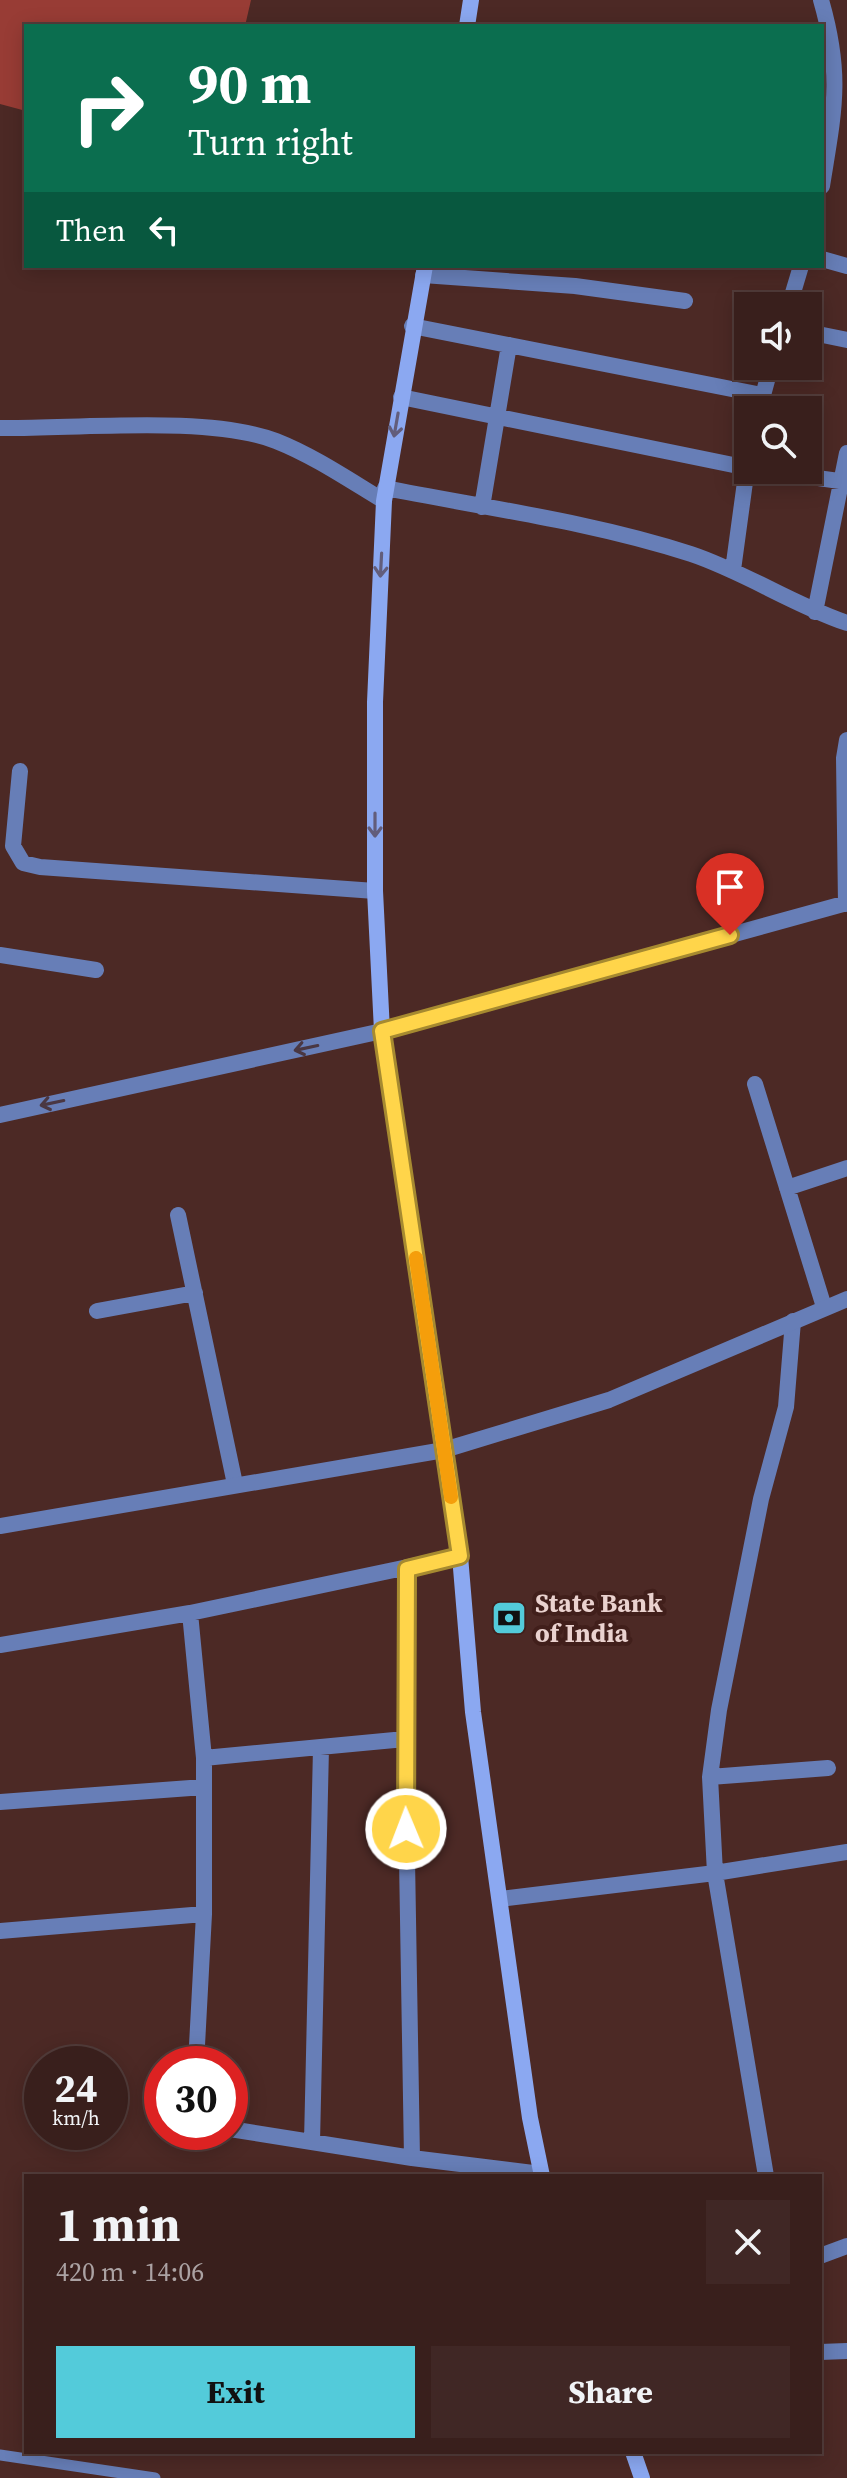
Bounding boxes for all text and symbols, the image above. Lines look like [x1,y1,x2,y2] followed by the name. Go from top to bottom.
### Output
[188,45,311,122] text: 90 m
[56,56,160,160] icon: right
[188,118,353,167] text: Turn right
[142,208,186,252] icon: left
[56,210,126,251] text: Then
[734,292,822,484] map controls
[734,292,822,380] button: sound
[734,396,822,484] button: search
[388,412,403,438] one-way arrow
[373,552,388,578] one-way arrow
[367,811,383,838] one-way arrow
[696,853,764,935] pin
[708,865,752,909] icon: arrive
[293,1041,319,1056] one-way arrow
[39,1096,65,1111] one-way arrow
[535,1585,663,1651] place label: State Bank of India
[490,1599,528,1637] bank icon: State Bank of India
[364,1787,448,1871] position arrow
[144,2046,248,2150] speed limit sign: 30
[54,2061,98,2115] text: 24
[52,2104,100,2132] text: km/h
[56,2191,181,2257] text: 1 min
[706,2200,790,2284] button: close
[56,2254,204,2290] text: 420 m · 14:06
[56,2346,415,2438] button: Exit
[431,2346,790,2438] button: Share

